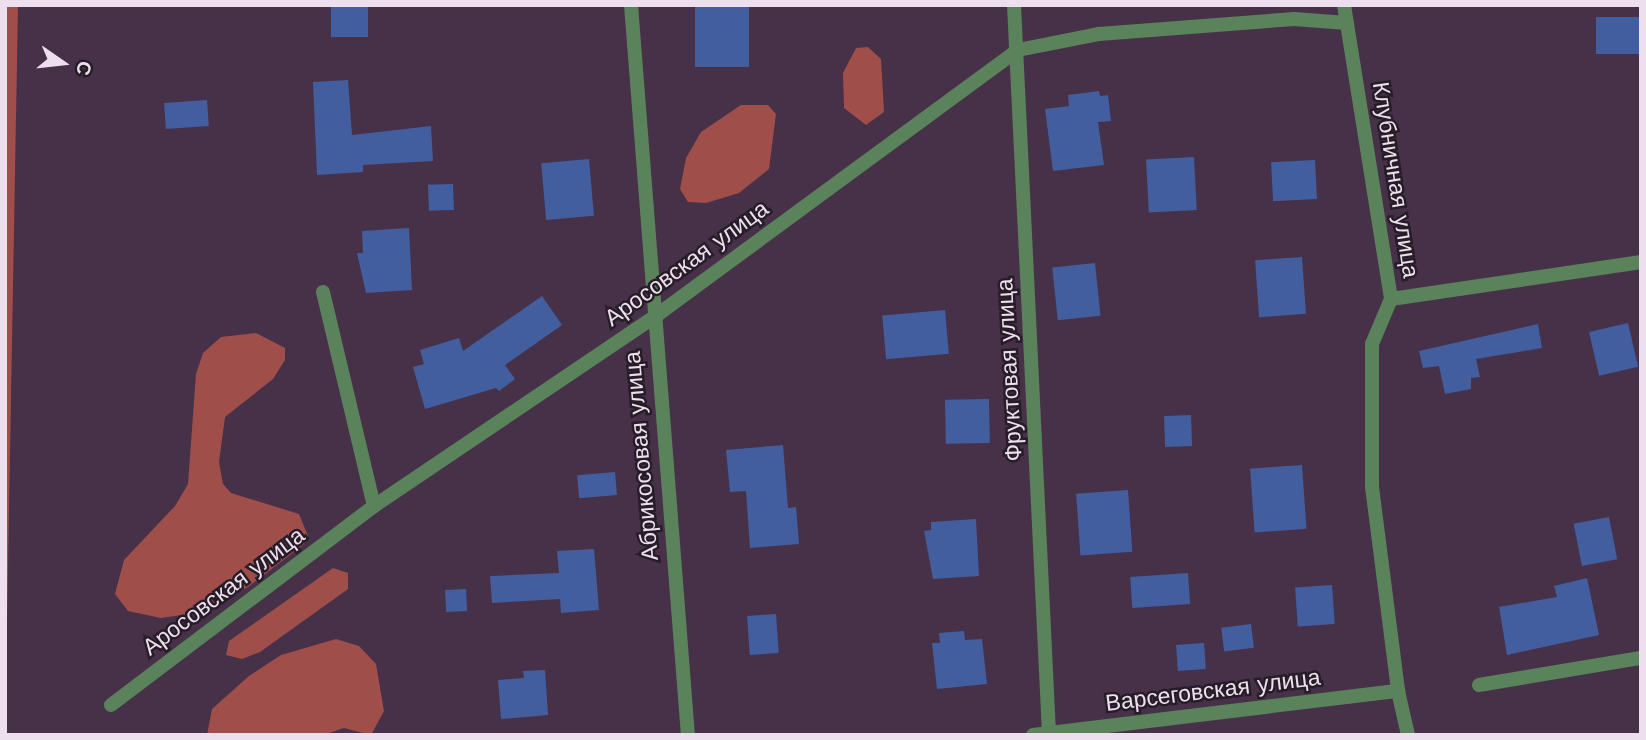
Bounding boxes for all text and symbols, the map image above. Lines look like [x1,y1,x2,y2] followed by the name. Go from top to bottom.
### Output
[28,28,98,98] north arrow
[71,59,97,78] text: С
[1366,80,1424,280] street label: Клубничная улица
[600,195,774,333] street label: Аросовская улица
[991,278,1029,462] street label: Фруктовая улица
[619,350,665,562] street label: Абрикосовая улица
[138,522,310,662] street label: Аросовская улица
[1104,664,1322,718] street label: Варсеговская улица

